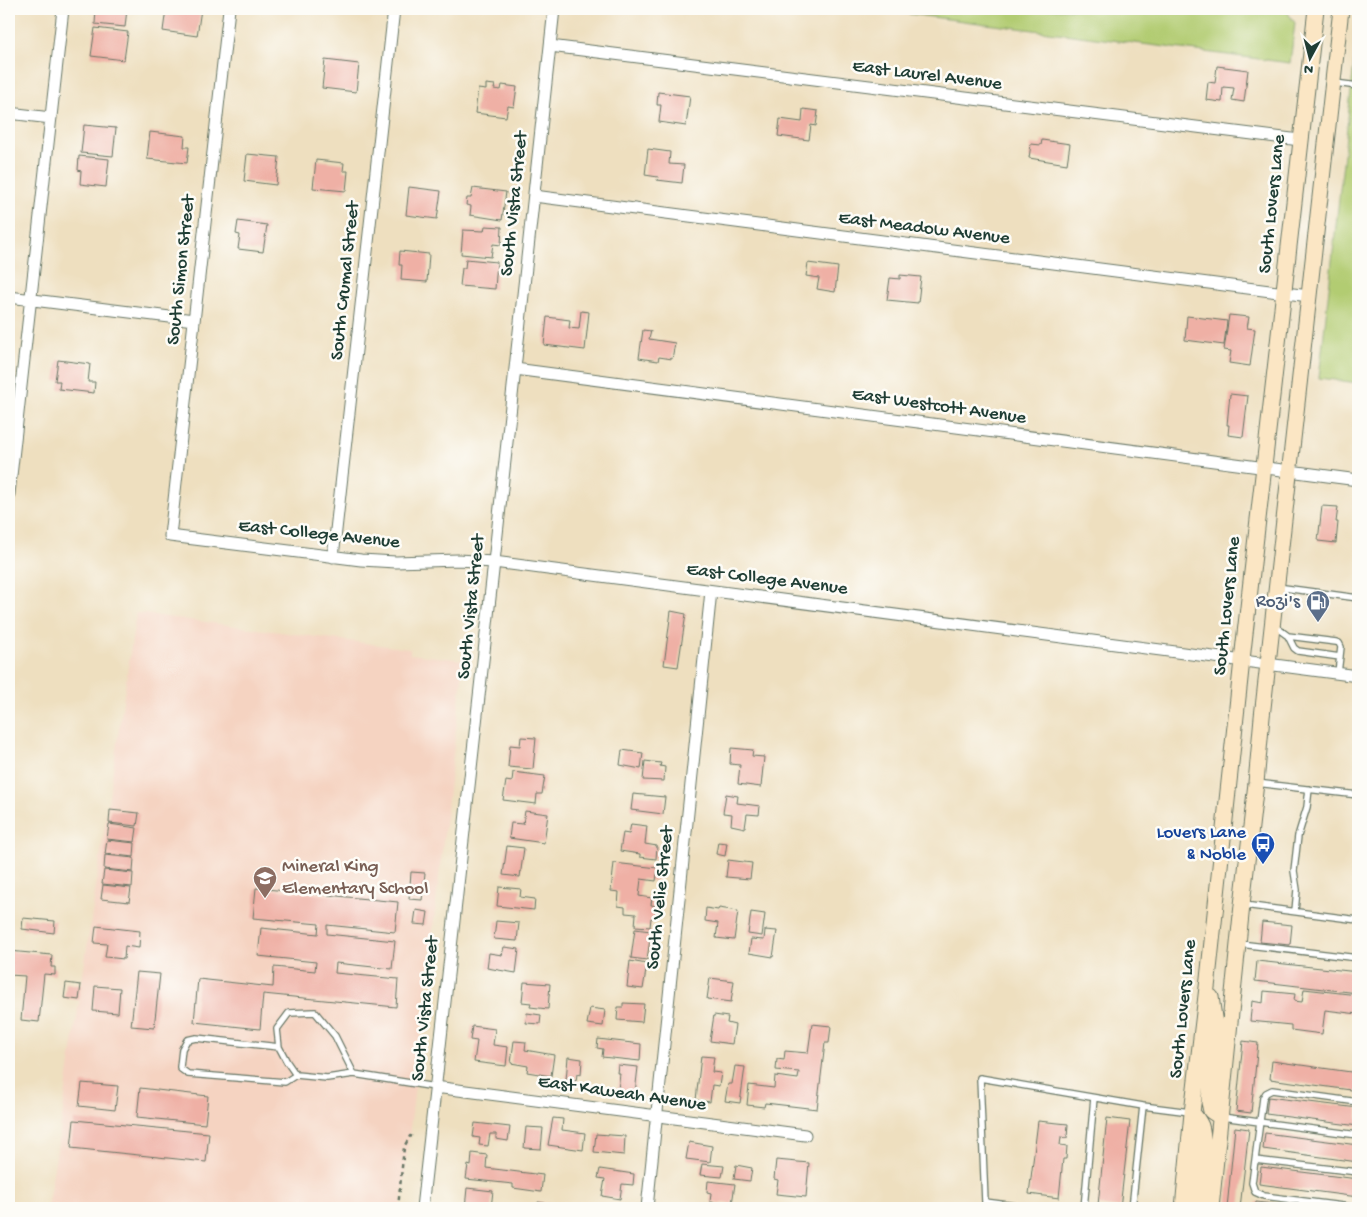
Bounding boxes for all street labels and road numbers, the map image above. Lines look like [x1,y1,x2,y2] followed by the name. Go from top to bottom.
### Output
[851,55,1003,97] street label: East Laurel Avenue
[496,128,534,277] street label: South Vista Street
[1254,133,1292,275] street label: South Lovers Lane
[163,192,202,346] street label: South Simon Street
[326,198,366,361] street label: South Crumal Street
[837,207,1011,251] street label: East Meadow Avenue
[850,383,1028,431] street label: East Westcott Avenue
[237,515,401,555] street label: East College Avenue
[453,531,491,680] street label: South Vista Street
[1209,535,1247,677] street label: South Lovers Lane
[685,559,849,601] street label: East College Avenue
[642,823,680,971] street label: South Velie Street
[407,933,445,1082] street label: South Vista Street
[1165,938,1203,1080] street label: South Lovers Lane
[536,1071,708,1117] street label: East Kaweah Avenue

